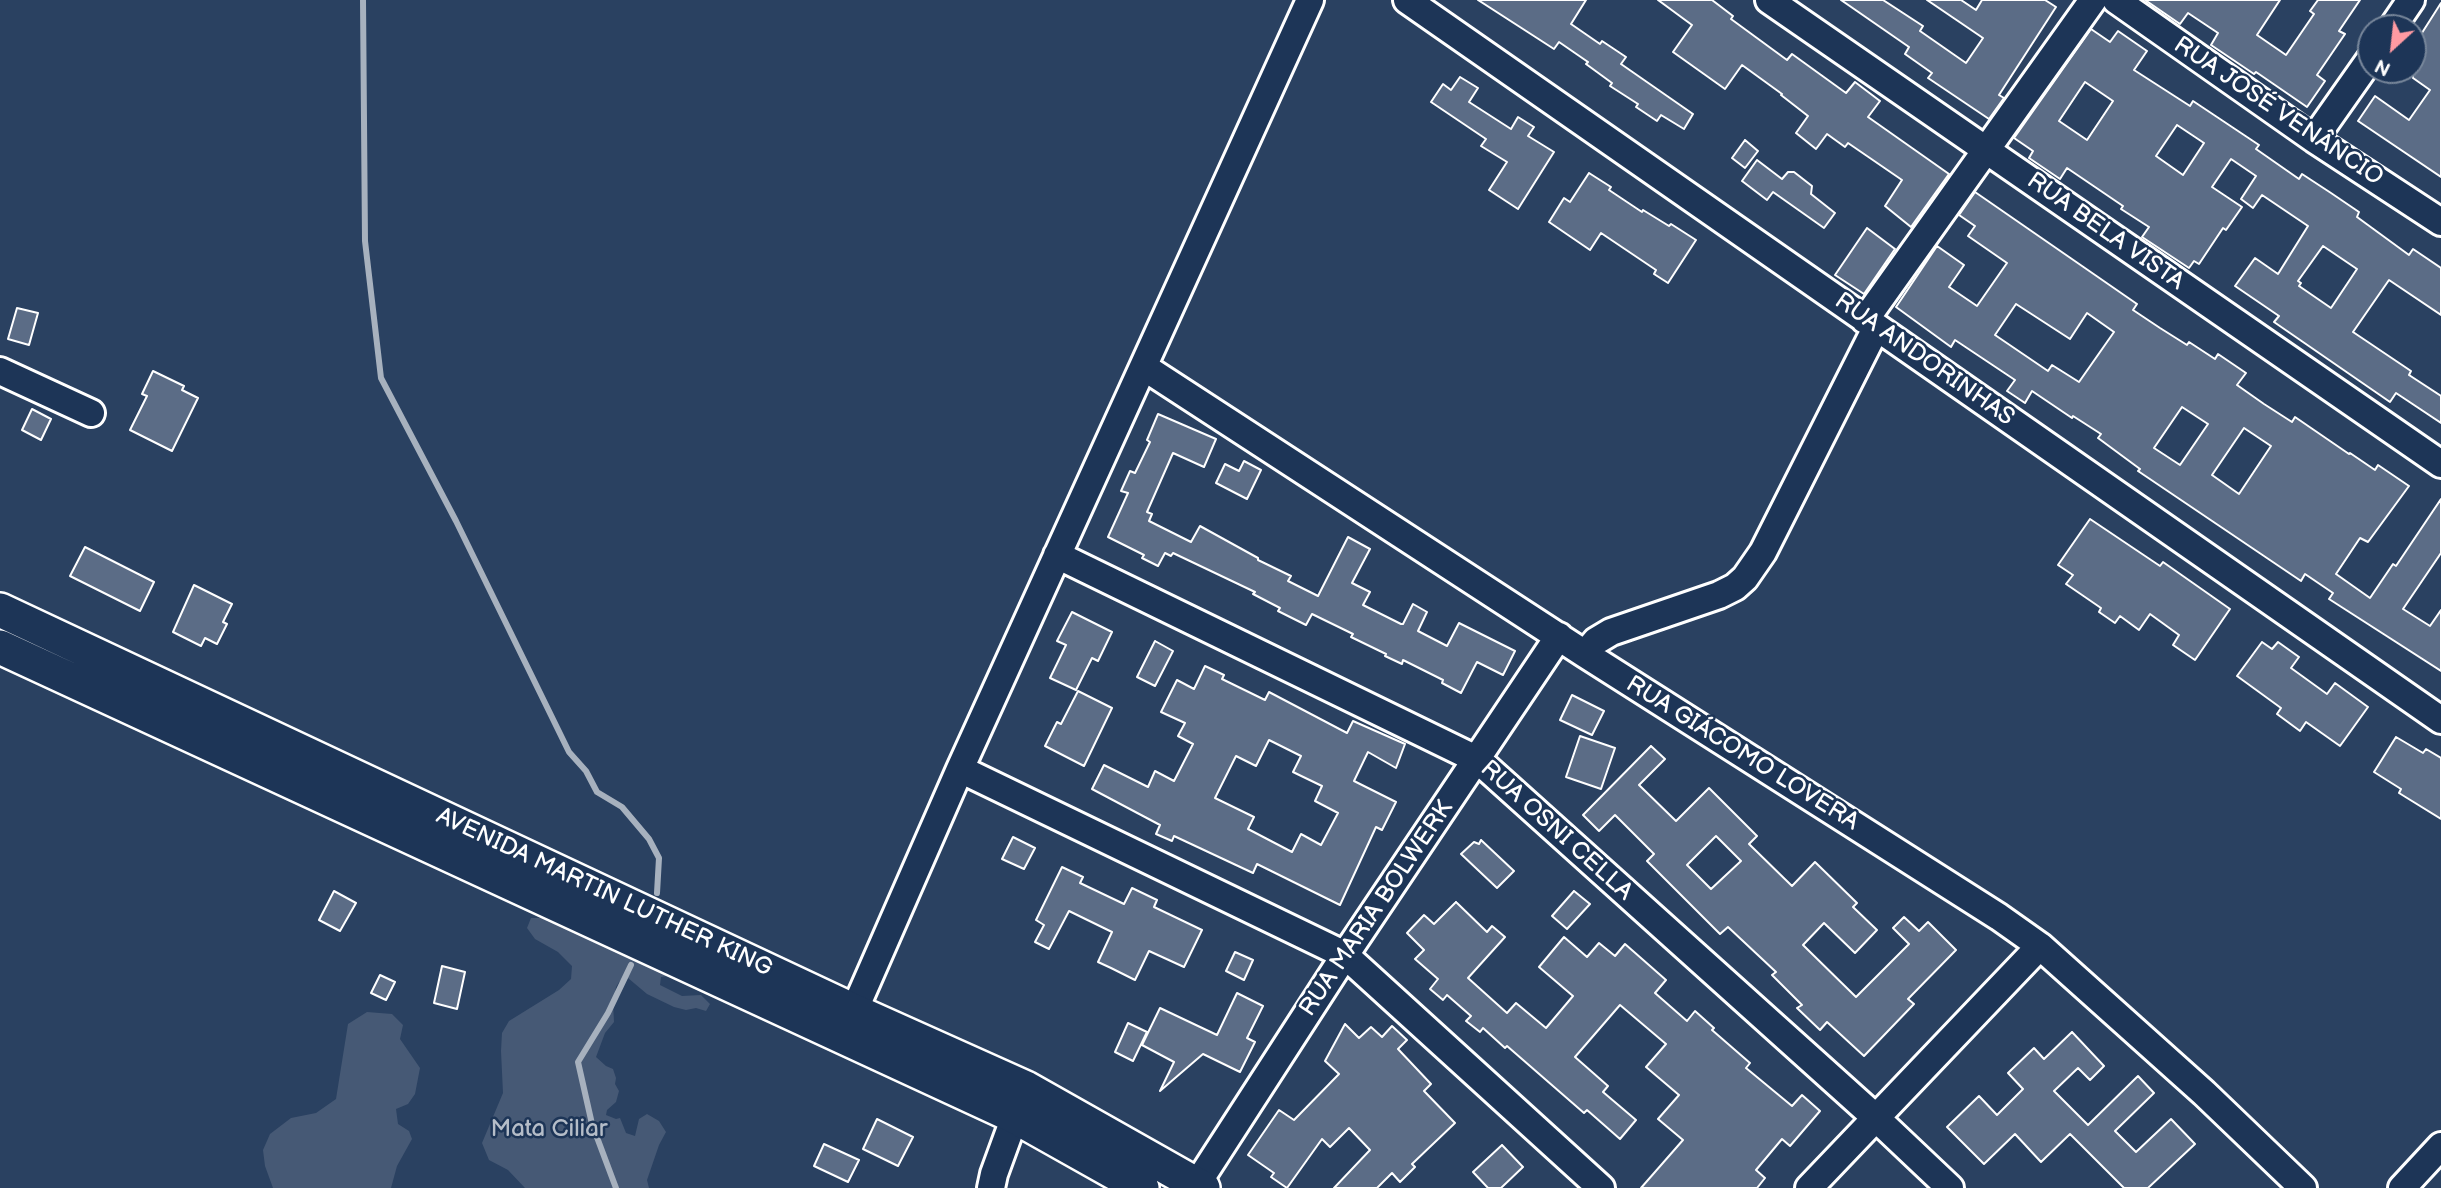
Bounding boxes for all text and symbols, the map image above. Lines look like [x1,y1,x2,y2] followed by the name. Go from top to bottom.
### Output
[2357,14,2427,84] north arrow
[2168,31,2388,193] street label: RUA JOSÉ VENÂNCIO
[2021,167,2189,297] street label: RUA BELA VISTA
[1829,287,2019,433] street label: RUA ANDORINHAS
[1620,671,1864,837] street label: RUA GIÁCOMO LOVERA
[1474,755,1638,907] street label: RUA OSNI CELLA
[1294,796,1460,1022] street label: RUA MARIA BOLWERK
[432,802,776,984] street label: AVENIDA MARTIN LUTHER KING
[491,1116,607,1144] park label: Mata Ciliar

